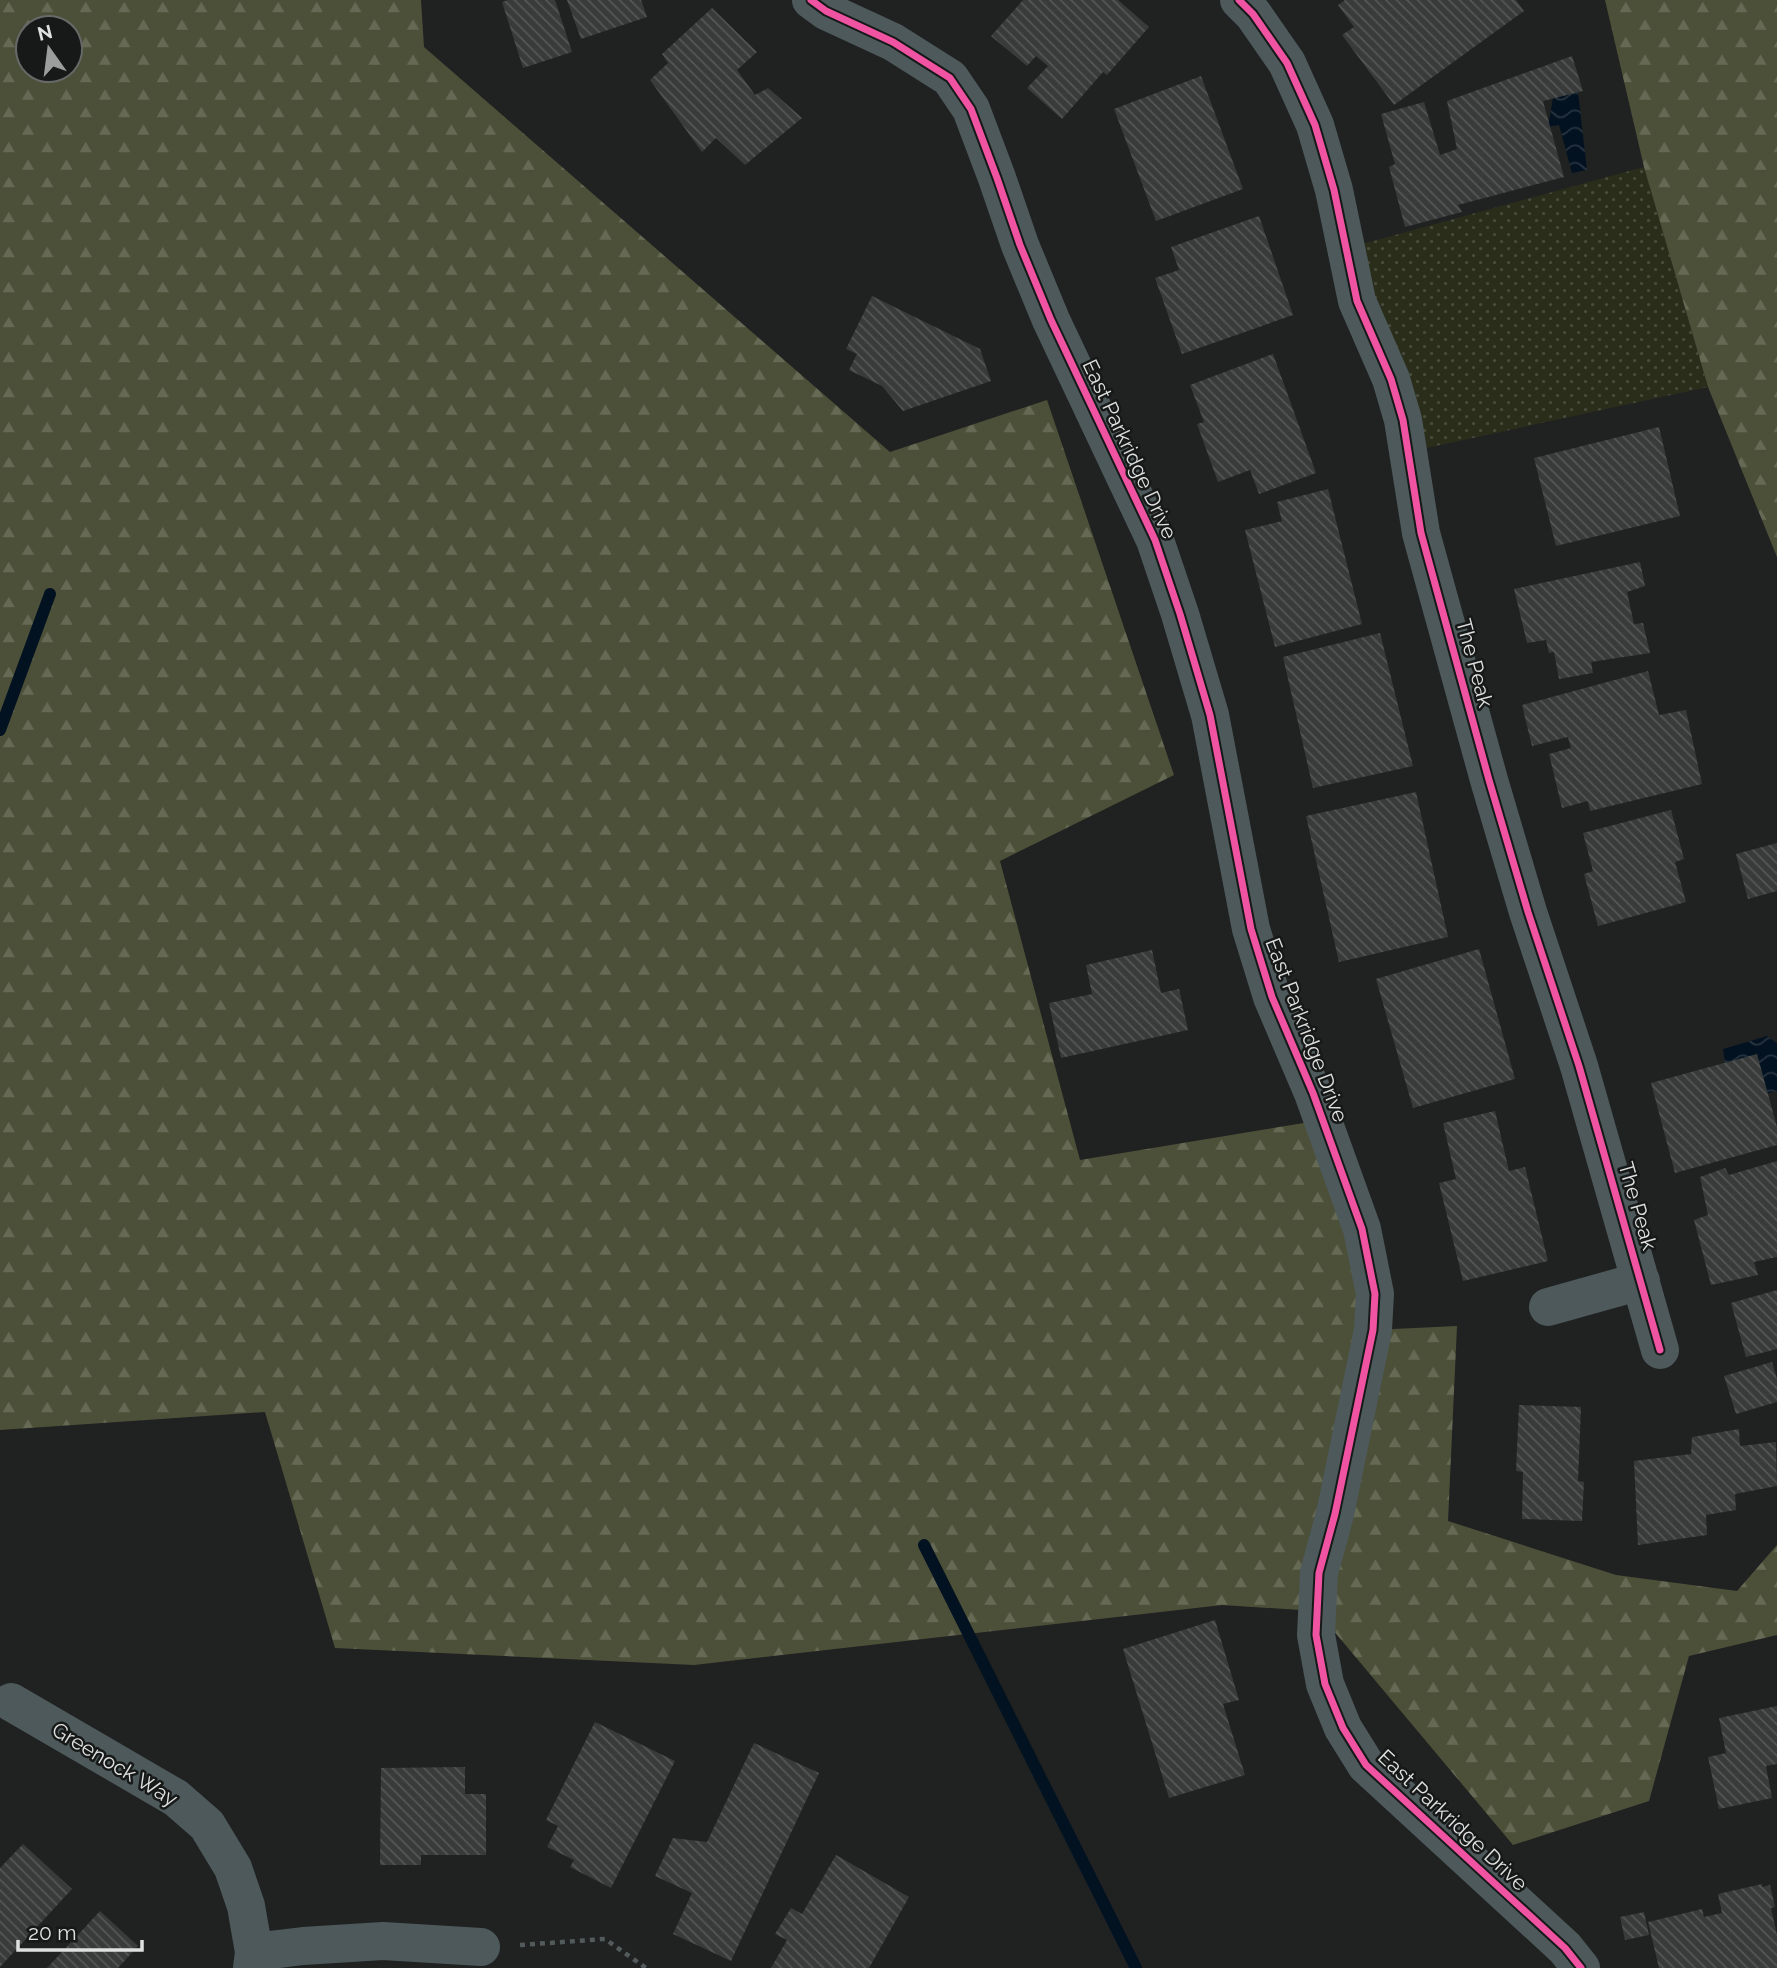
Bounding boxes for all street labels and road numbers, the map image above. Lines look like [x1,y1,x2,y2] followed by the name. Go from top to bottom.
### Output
[1077,355,1183,543] street label: East Parkridge Drive
[1451,616,1499,710] street label: The Peak
[1260,934,1354,1126] street label: East Parkridge Drive
[1614,1159,1662,1253] street label: The Peak
[48,1717,182,1811] street label: Greenock Way
[1373,1744,1533,1896] street label: East Parkridge Drive

